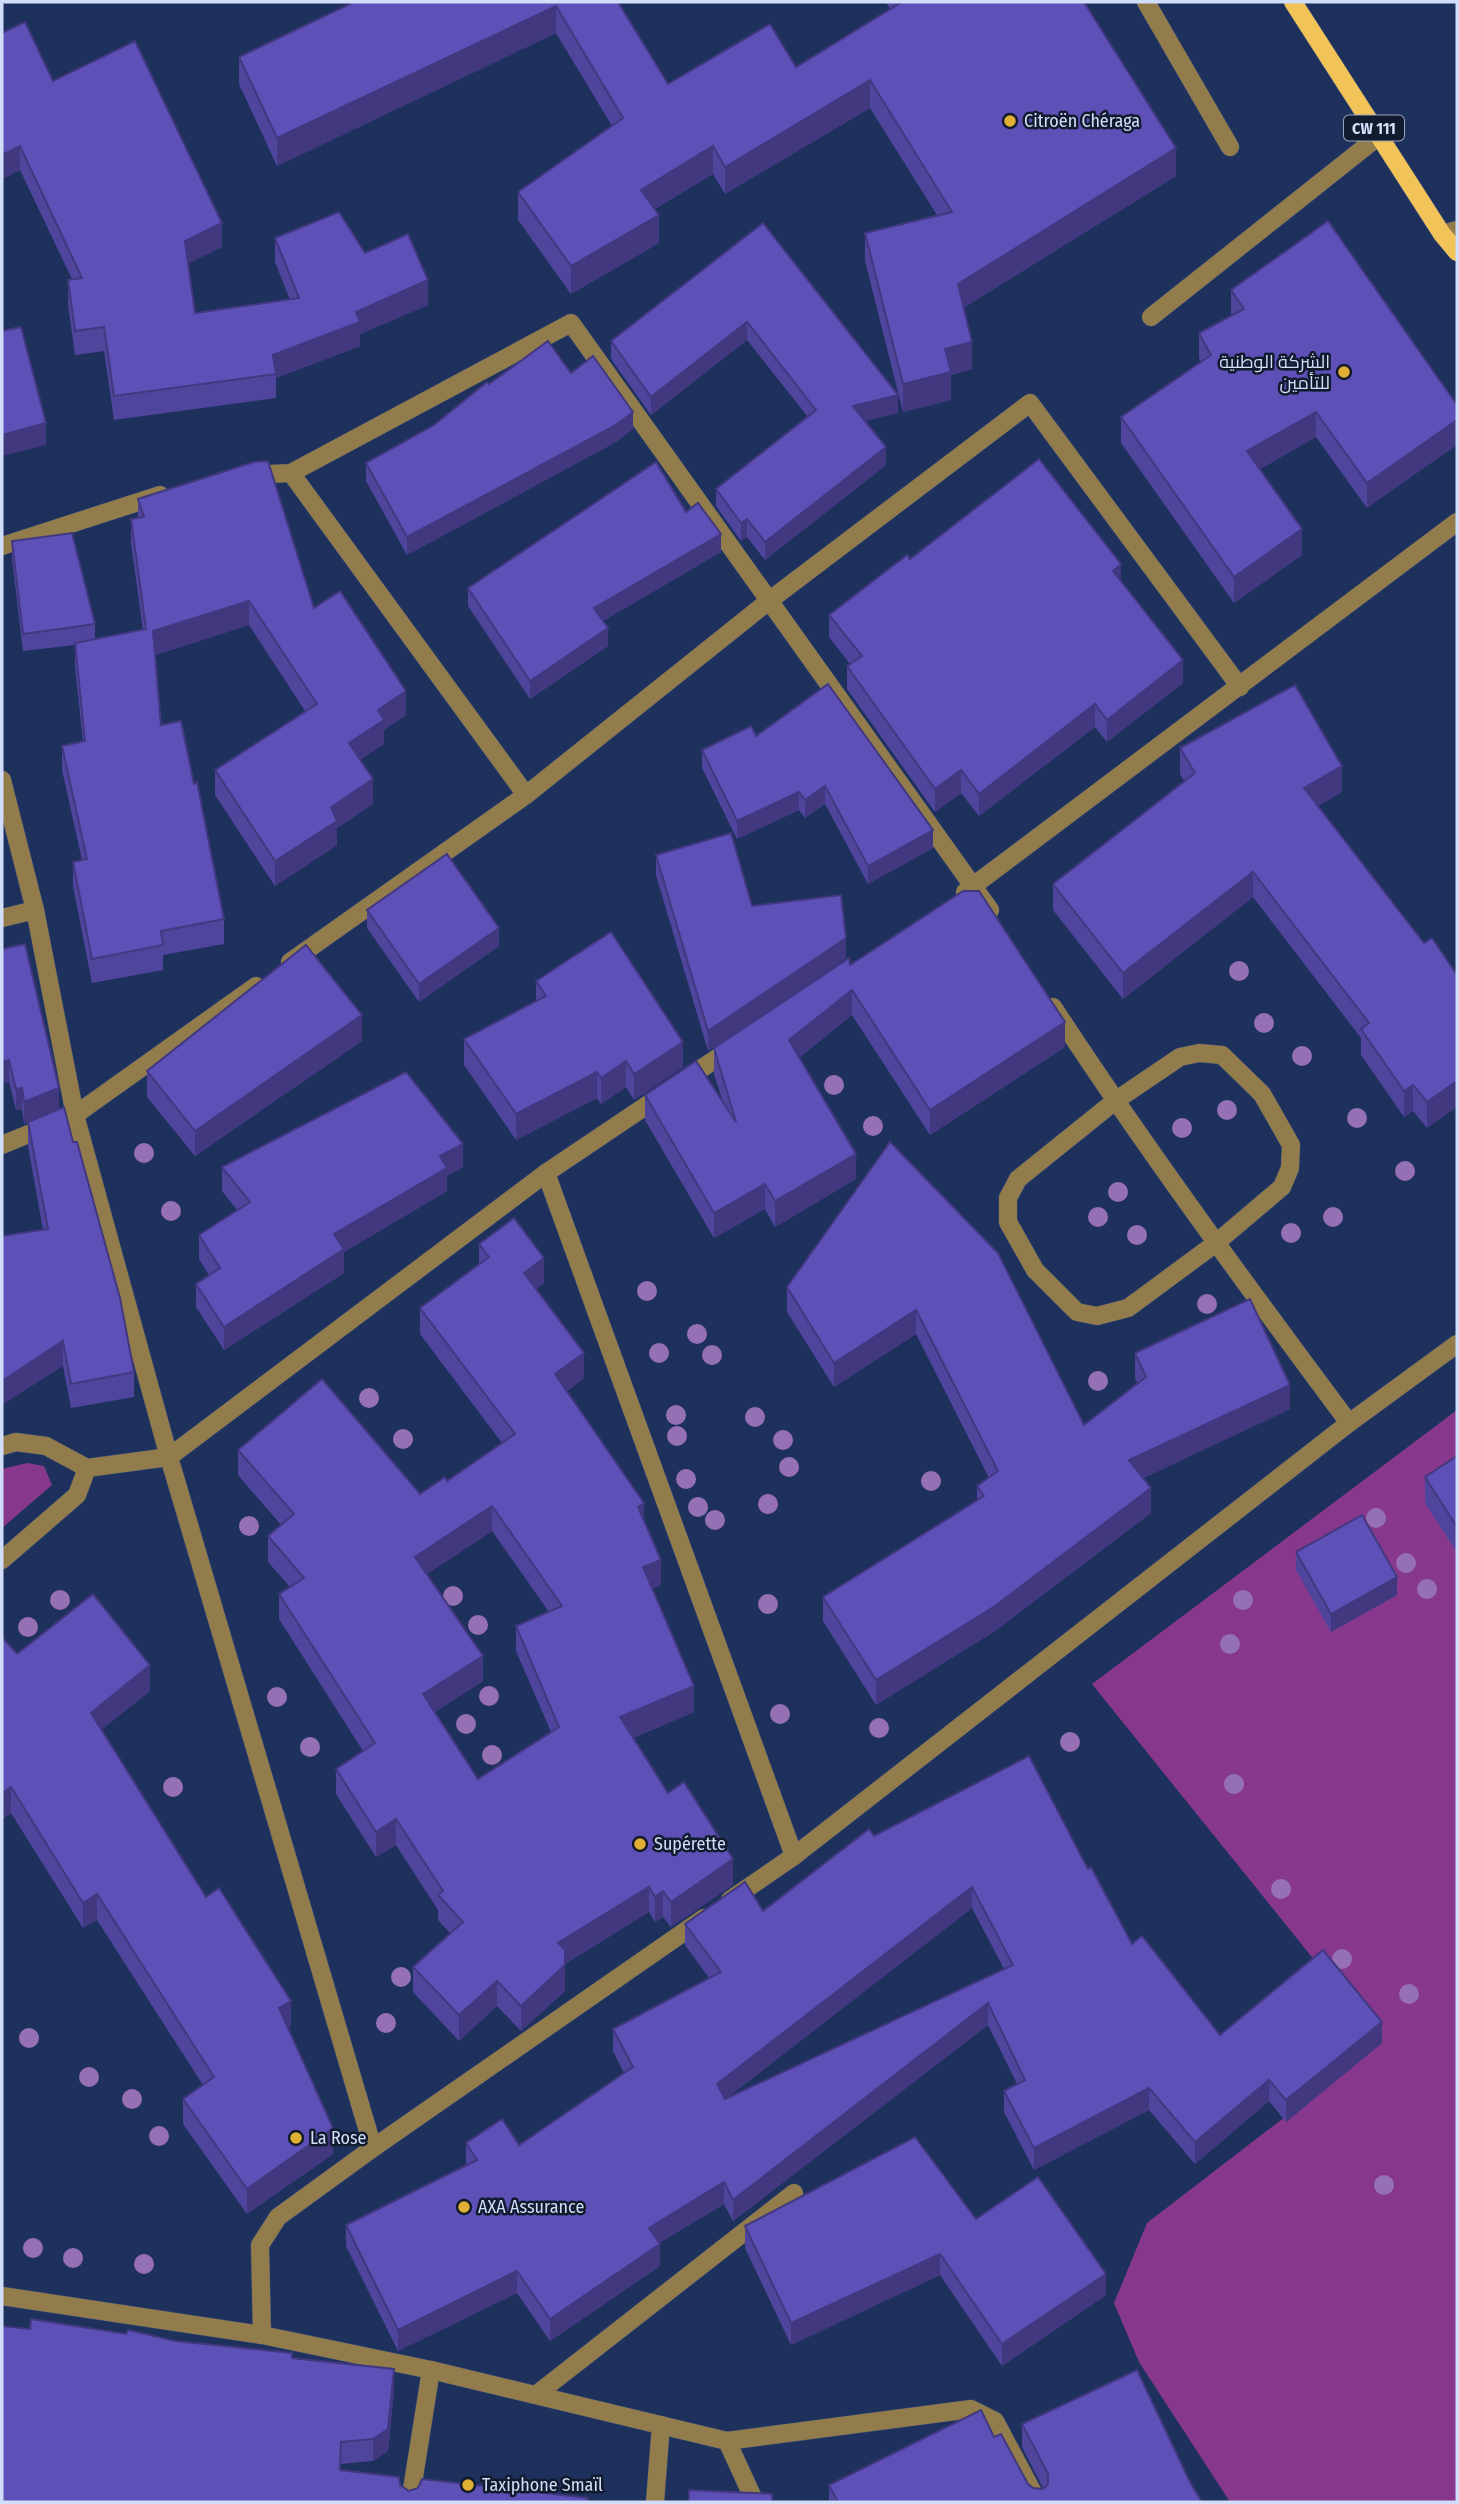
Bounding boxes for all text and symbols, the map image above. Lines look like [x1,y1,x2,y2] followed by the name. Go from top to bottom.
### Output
[1024,110,1140,132] place label: Citroën Chéraga
[1002,113,1018,129] marker: Citroën Chéraga
[1344,116,1404,140] road number: CW 111
[1219,351,1330,394] place label: الشركة الوطنية للتأمين
[1336,364,1352,380] marker: الشركة الوطنية للتأمين
[654,1833,726,1855] place label: Supérette
[632,1836,648,1852] marker: Supérette
[310,2127,367,2149] place label: La Rose
[288,2130,304,2146] marker: La Rose
[478,2196,584,2218] place label: AXA Assurance
[456,2199,472,2215] marker: AXA Assurance
[482,2474,603,2496] place label: Taxiphone Smaïl
[460,2477,476,2493] marker: Taxiphone Smaïl

